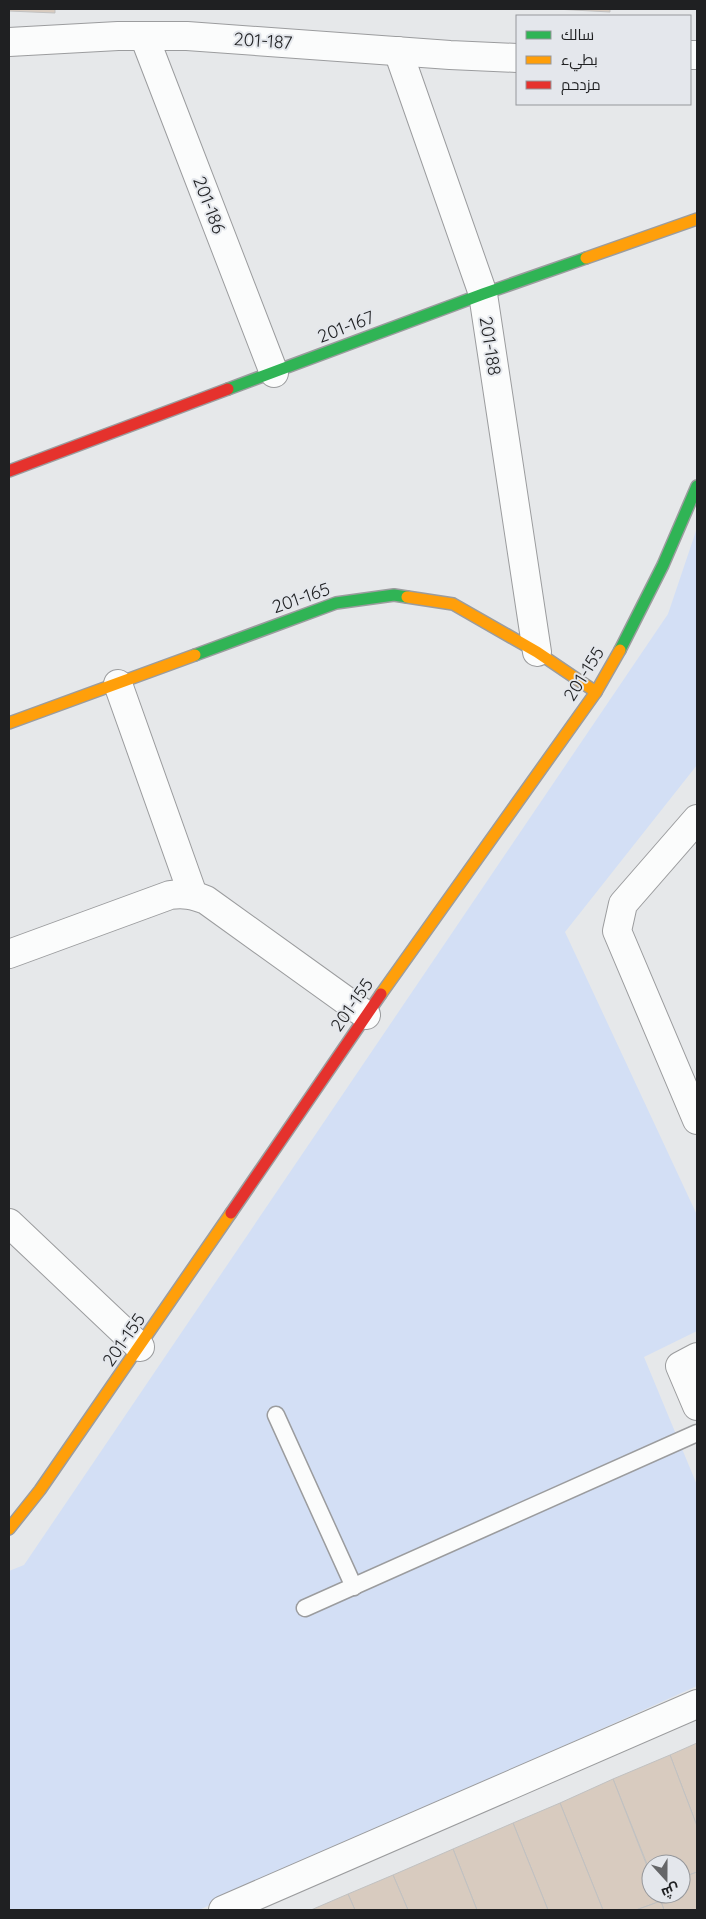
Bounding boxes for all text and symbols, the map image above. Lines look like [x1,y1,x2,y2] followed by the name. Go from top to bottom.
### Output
[516,15,691,105] legend
[561,25,594,44] text: سالك
[233,27,293,54] street label: 201-187
[561,50,598,72] text: بطيء
[561,75,601,95] text: مزدحم
[188,173,231,237] street label: 201-186
[314,305,378,348] street label: 201-167
[474,315,507,377] street label: 201-188
[269,577,333,618] street label: 201-165
[558,642,609,705] street label: 201-155
[325,974,378,1036] street label: 201-155
[97,1309,150,1371] street label: 201-155
[641,1854,691,1904] north arrow
[659,1880,682,1903] text: ش

